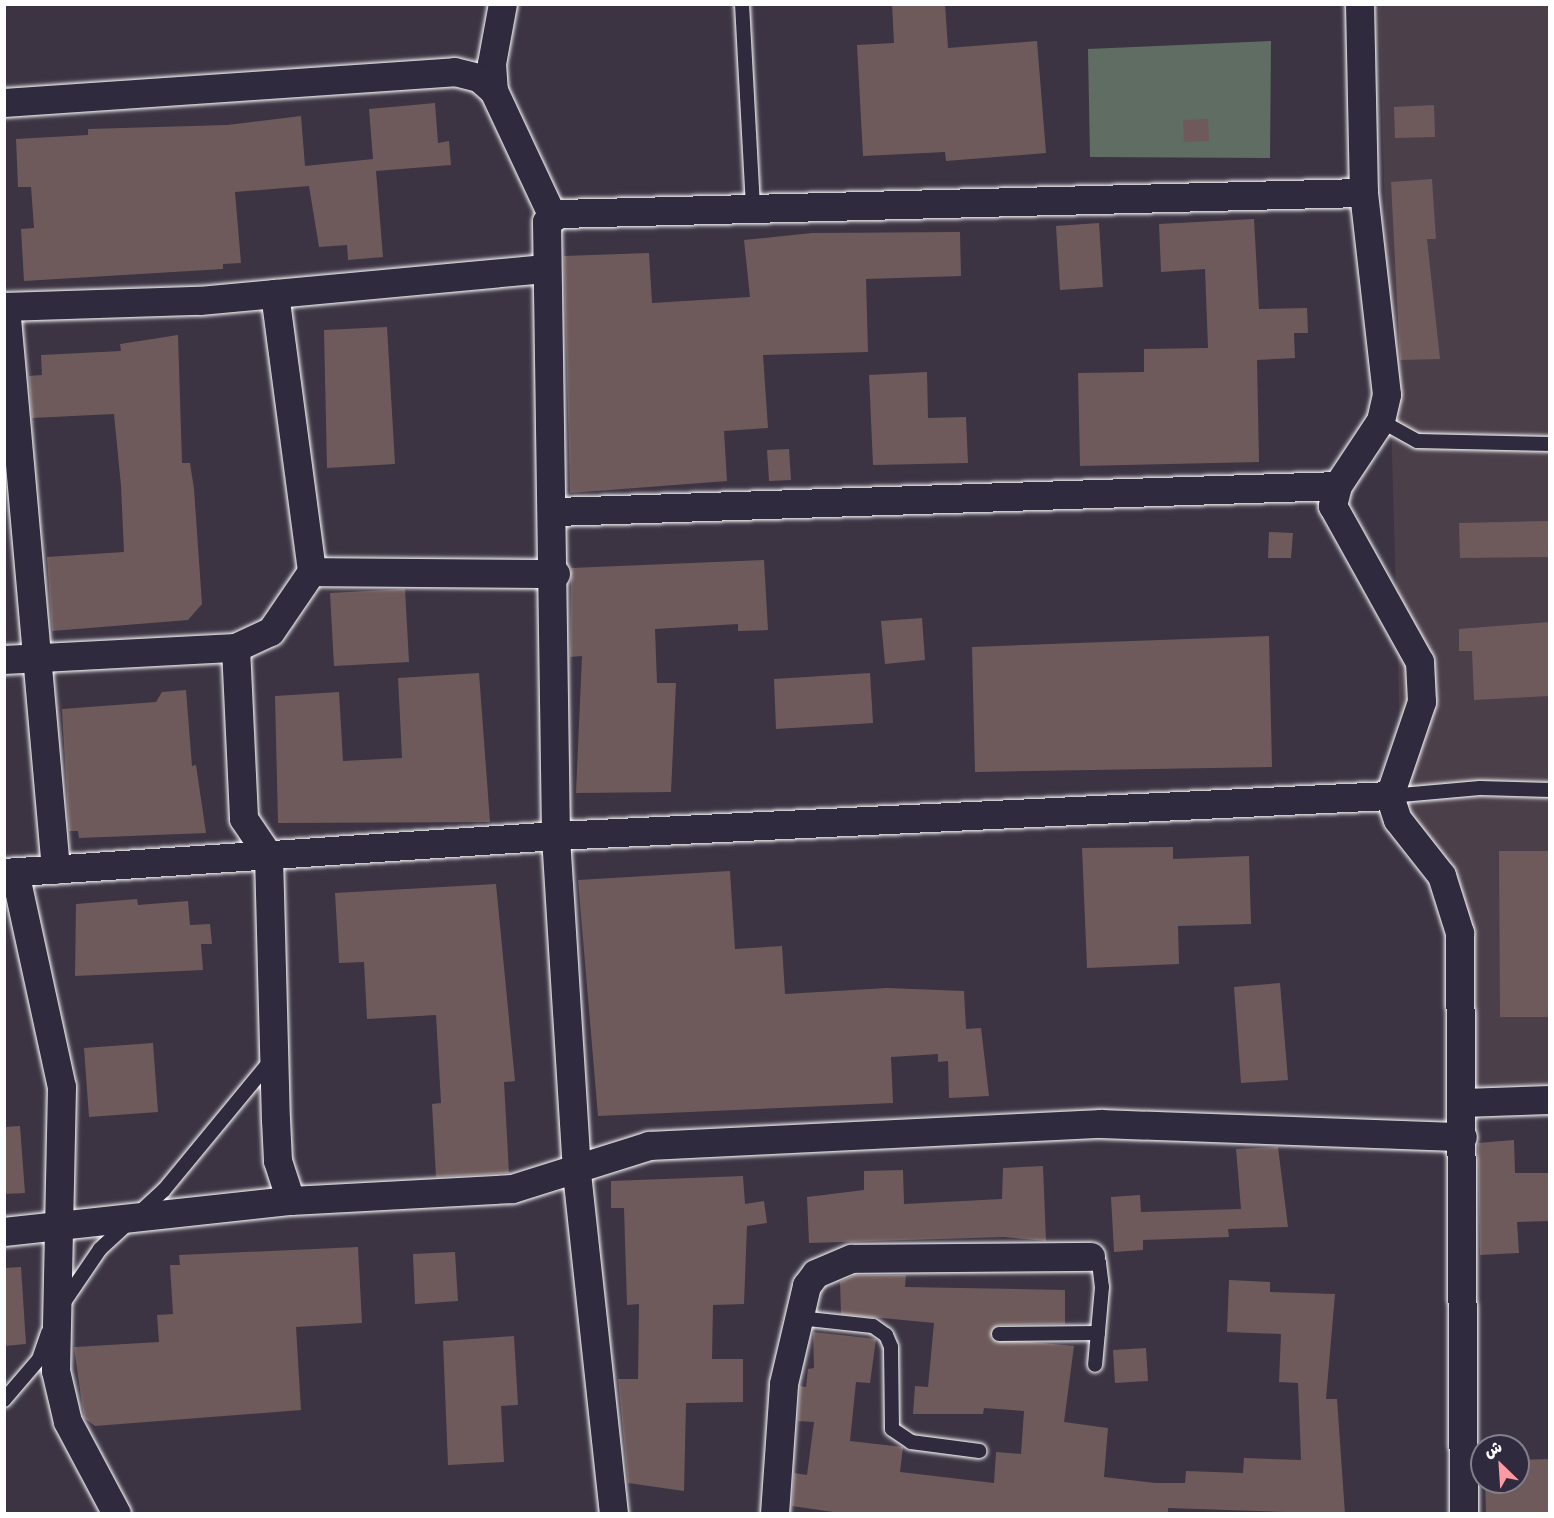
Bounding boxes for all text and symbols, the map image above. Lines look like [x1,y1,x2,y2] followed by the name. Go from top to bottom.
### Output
[1470,1434,1530,1494] north arrow
[1481,1436,1506,1463] text: ش

